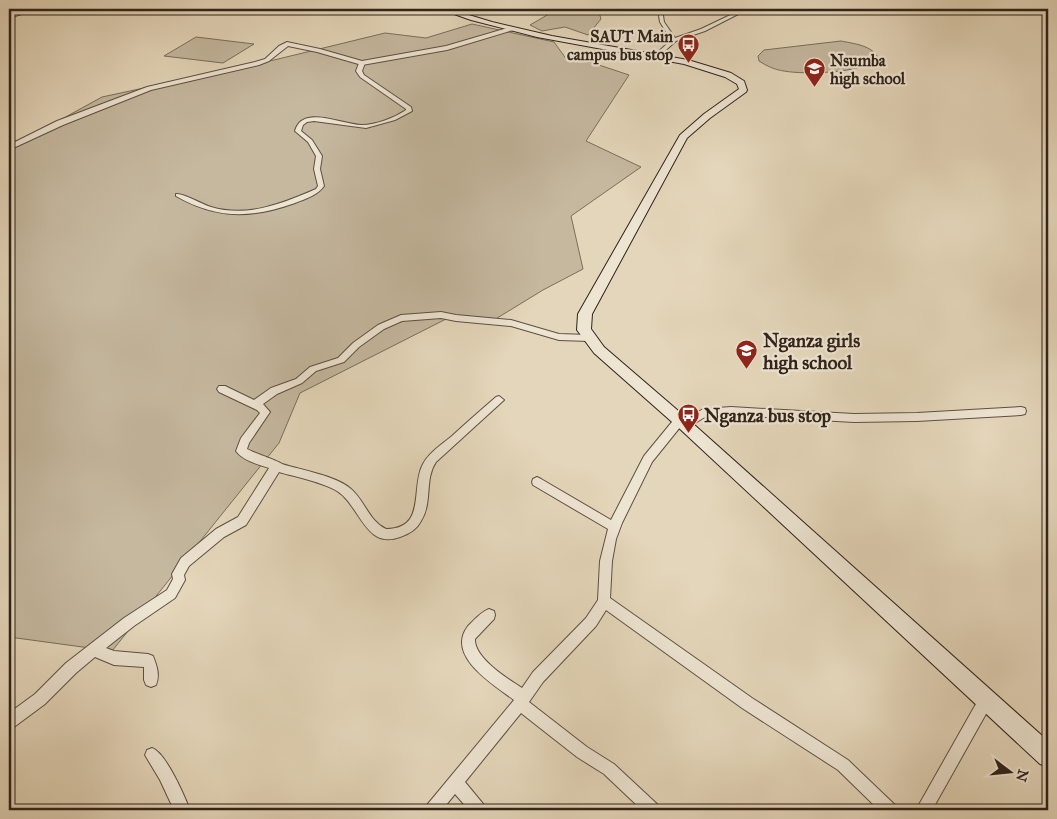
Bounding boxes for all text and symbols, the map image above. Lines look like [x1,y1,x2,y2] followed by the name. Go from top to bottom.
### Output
[567,27,673,65] place label: SAUT Main campus bus stop
[677,33,701,64] bus stop icon: SAUT Main campus bus stop
[829,51,906,89] place label: Nsumba high school
[802,57,826,88] school or university icon: Nsumba high school
[762,329,860,375] place label: Nganza girls high school
[735,339,759,370] school or university icon: Nganza girls high school
[676,403,700,434] bus stop icon: Nganza bus stop
[704,404,832,428] place label: Nganza bus stop
[984,746,1034,796] north arrow
[1012,767,1032,784] text: N

